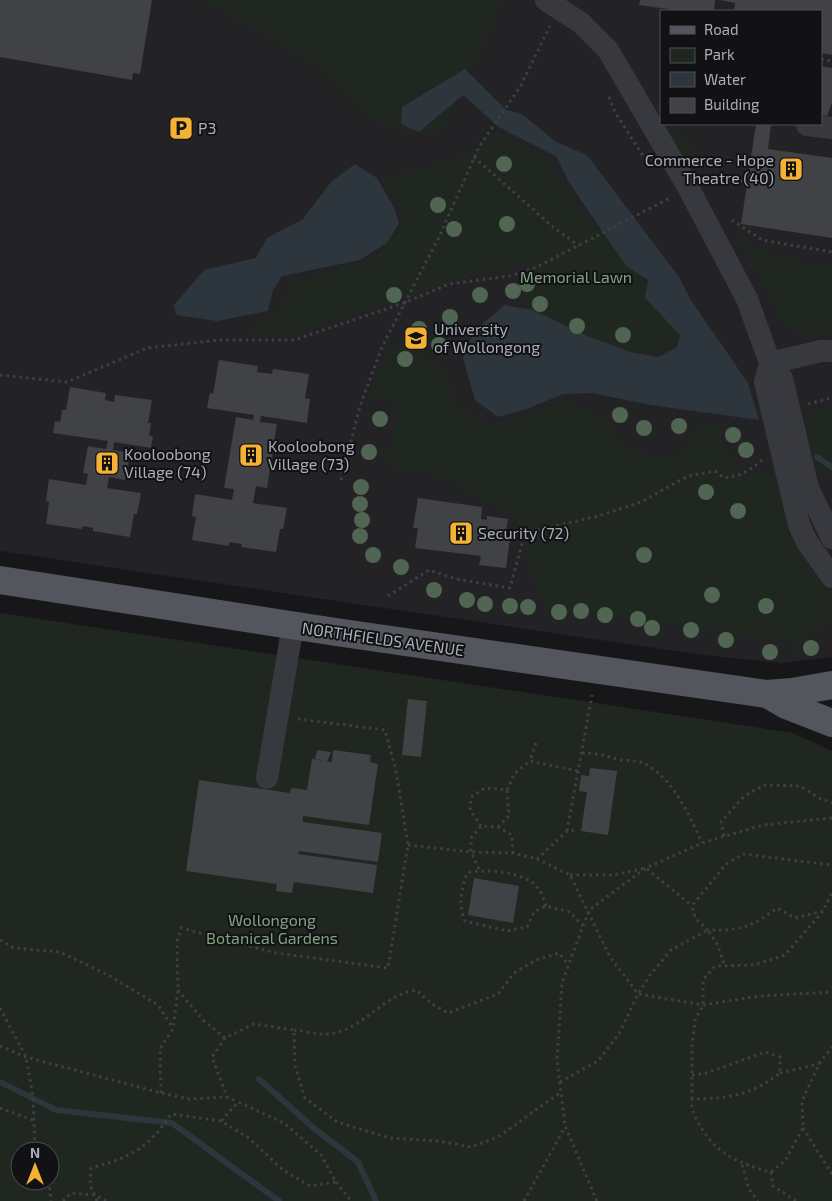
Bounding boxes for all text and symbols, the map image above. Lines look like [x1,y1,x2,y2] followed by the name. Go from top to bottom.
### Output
[660,10,822,125] legend
[704,20,739,38] text: Road
[704,45,735,63] text: Park
[704,70,746,88] text: Water
[704,95,760,113] text: Building
[168,115,194,141] parking icon: P3
[198,118,216,137] place label: P3
[645,150,774,187] place label: Commerce - Hope Theatre (40)
[778,156,804,182] building icon: Commerce - Hope Theatre (40)
[520,267,632,286] park label: Memorial Lawn
[434,319,540,356] place label: University of Wollongong
[403,325,429,351] school or university icon: University of Wollongong
[268,436,355,473] place label: Kooloobong Village (73)
[238,442,264,468] building icon: Kooloobong Village (73)
[124,444,211,481] place label: Kooloobong Village (74)
[94,450,120,476] building icon: Kooloobong Village (74)
[448,520,474,546] building icon: Security (72)
[478,523,569,542] place label: Security (72)
[301,618,465,659] street label: NORTHFIELDS AVENUE
[206,910,338,947] park label: Wollongong Botanical Gardens
[10,1141,60,1191] north arrow
[30,1144,40,1161] text: N

